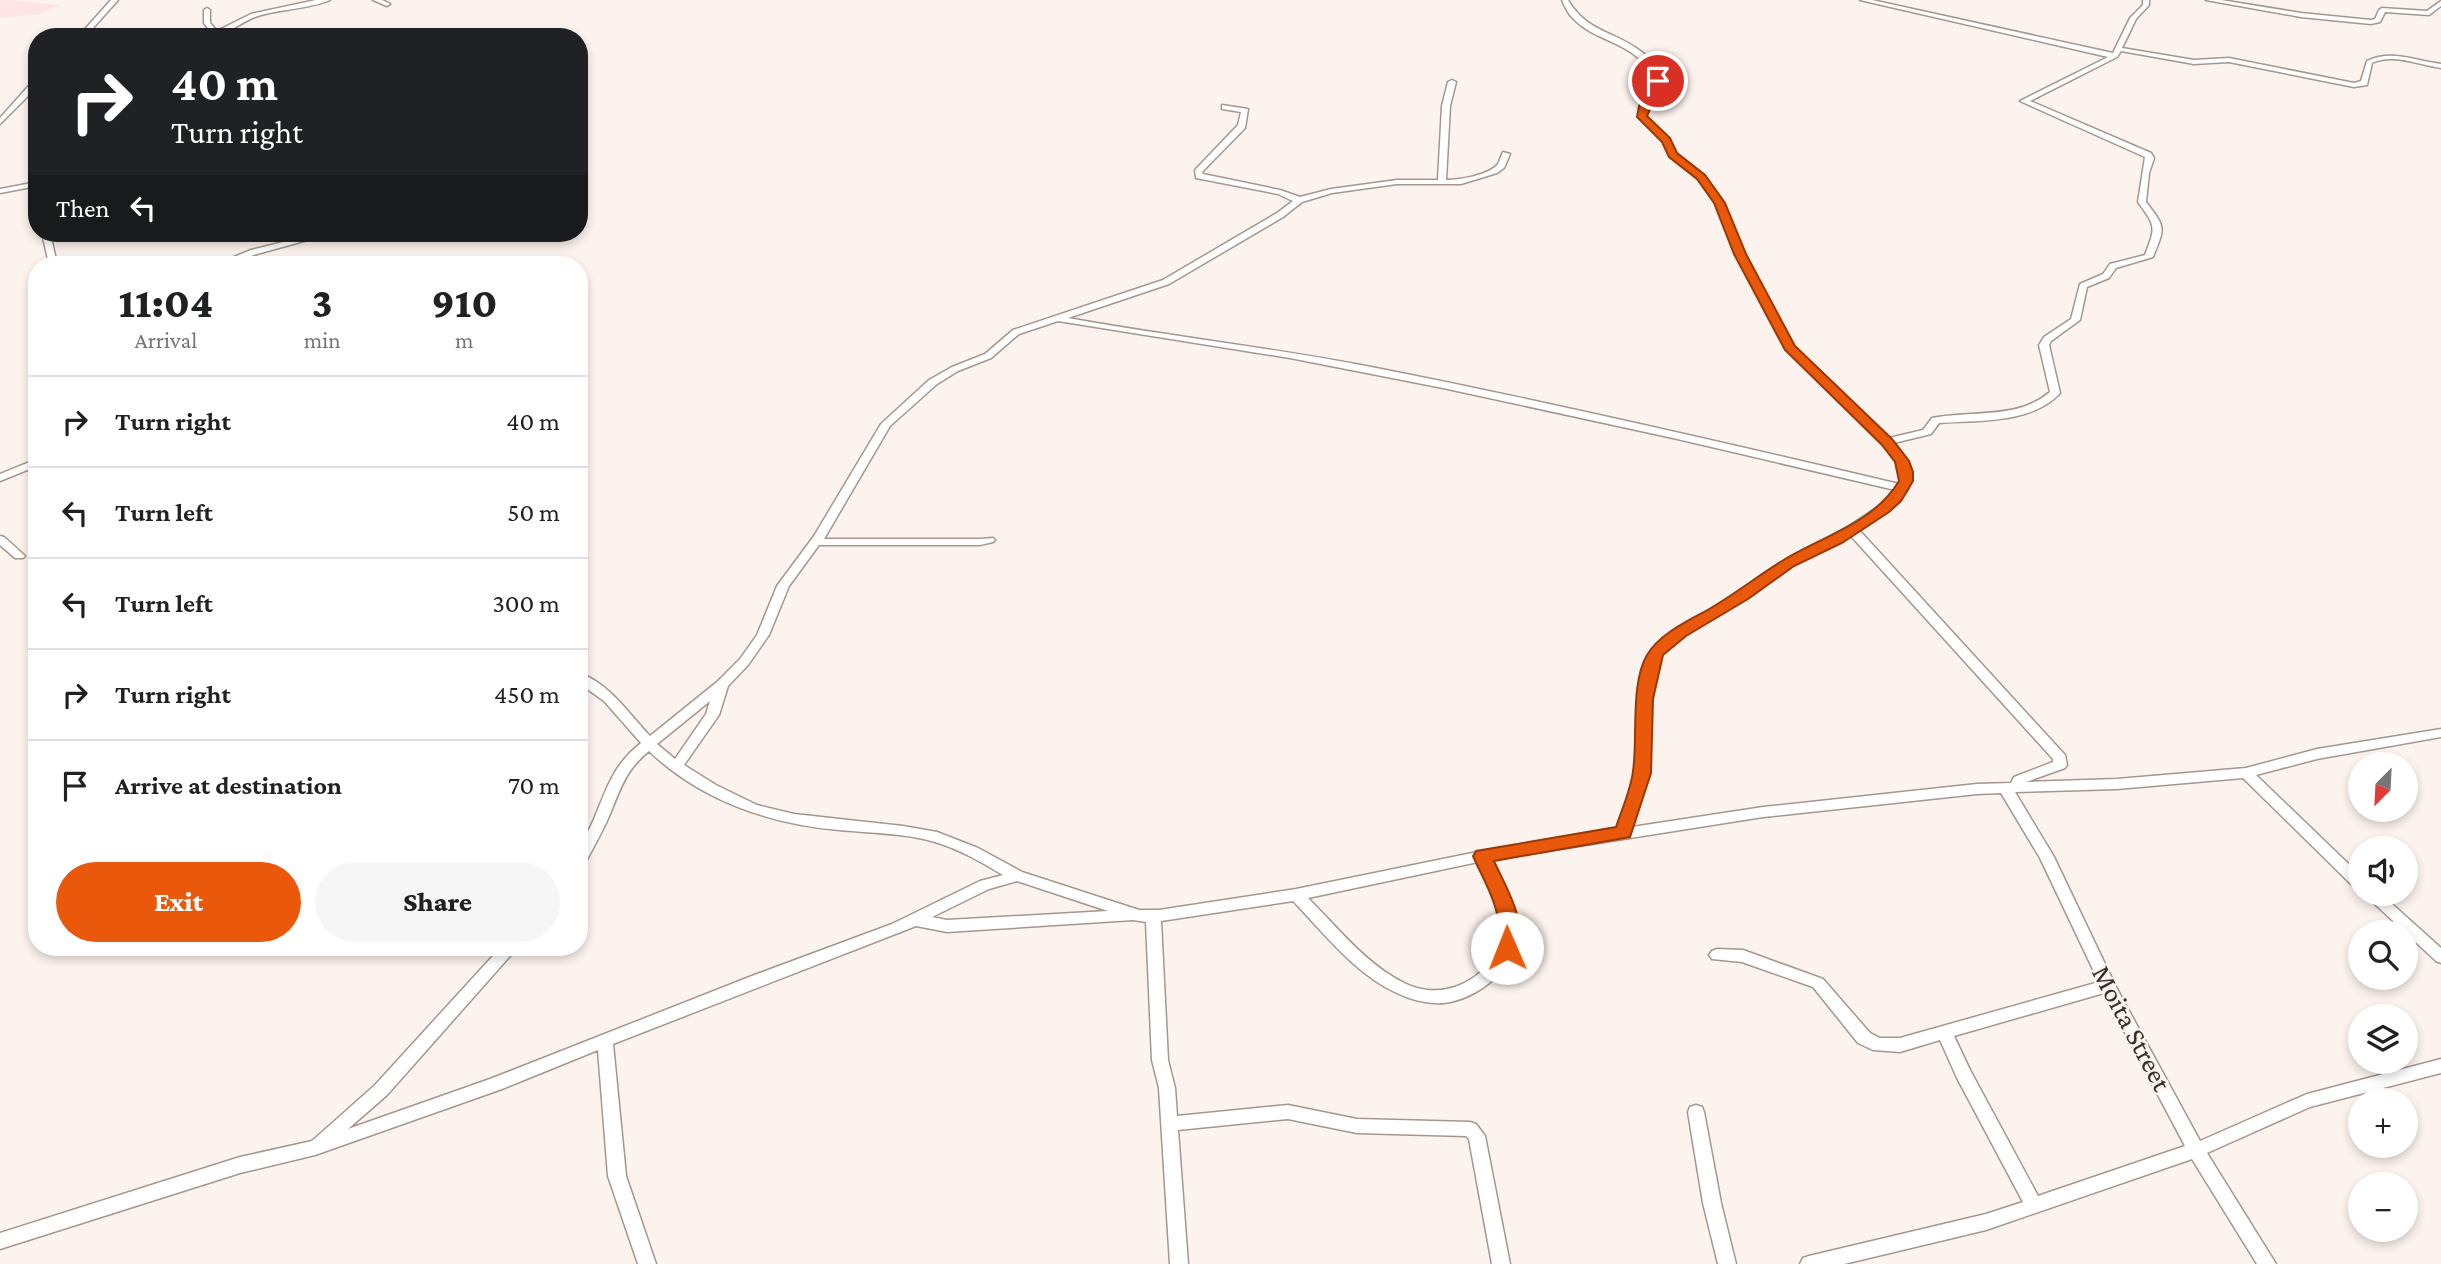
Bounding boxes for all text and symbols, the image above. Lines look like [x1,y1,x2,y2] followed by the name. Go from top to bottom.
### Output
[1628,51,1688,111] pin
[56,56,147,147] icon: right
[171,56,278,111] text: 40 m
[1639,62,1677,100] icon: arrive
[171,114,303,150] text: Turn right
[124,189,162,227] icon: left
[56,194,110,223] text: Then
[119,279,213,326] text: 11:04
[312,279,333,326] text: 3
[431,279,497,326] text: 910
[135,327,197,353] text: Arrival
[304,327,341,353] text: min
[455,327,474,353] text: m
[56,403,94,441] icon: right
[115,407,231,436] text: Turn right
[506,407,560,436] text: 40 m
[56,494,94,532] icon: left
[115,498,213,527] text: Turn left
[507,498,560,527] text: 50 m
[56,585,94,623] icon: left
[115,589,213,618] text: Turn left
[492,589,560,618] text: 300 m
[56,676,94,714] icon: right
[115,680,231,709] text: Turn right
[494,680,560,709] text: 450 m
[2348,752,2418,822] north arrow
[2348,752,2418,1242] map controls
[56,767,94,805] icon: arrive
[115,771,342,800] text: Arrive at destination
[508,771,560,800] text: 70 m
[2348,836,2418,906] button: sound
[56,862,301,942] button: Exit
[315,862,560,942] button: Share
[1470,911,1544,985] position arrow
[2348,920,2418,990] button: search
[2086,960,2178,1097] street label: Moita Street
[2348,1004,2418,1074] button: layers
[2348,1088,2418,1158] button: +
[2348,1172,2418,1242] button: −

